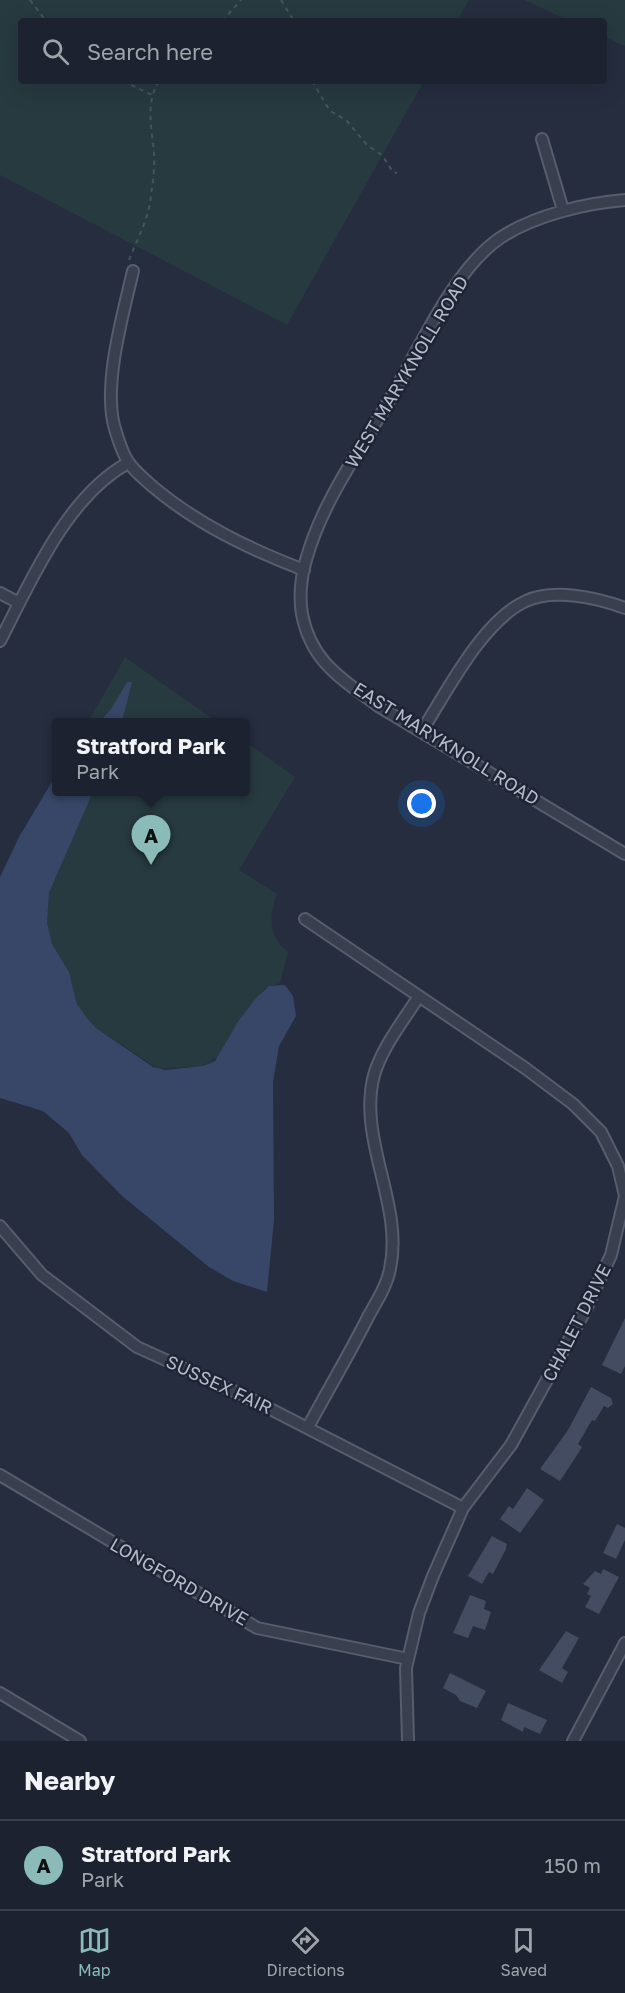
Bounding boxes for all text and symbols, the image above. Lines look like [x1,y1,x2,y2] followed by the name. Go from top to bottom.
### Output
[18,18,607,84] search box
[39,35,72,68] icon: search
[87,38,213,65] text: Search here
[340,271,472,472] street label: WEST MARYKNOLL ROAD
[350,677,543,809] street label: EAST MARYKNOLL ROAD
[52,718,250,796] popup
[76,732,226,759] text: Stratford Park
[76,759,119,783] text: Park
[407,789,436,818] your location
[132,816,170,865] pin: A
[537,1260,615,1385] street label: CHALET DRIVE
[163,1350,276,1418] street label: SUSSEX FAIR
[106,1533,253,1630] street label: LONGFORD DRIVE
[24,1765,115,1796] text: Nearby
[81,1840,231,1867] text: Stratford Park
[36,1853,51,1877] text: A
[545,1853,601,1877] text: 150 m
[81,1867,124,1891] text: Park
[78,1924,111,1980] tab: Map
[267,1924,345,1980] tab: Directions
[500,1924,547,1980] tab: Saved

